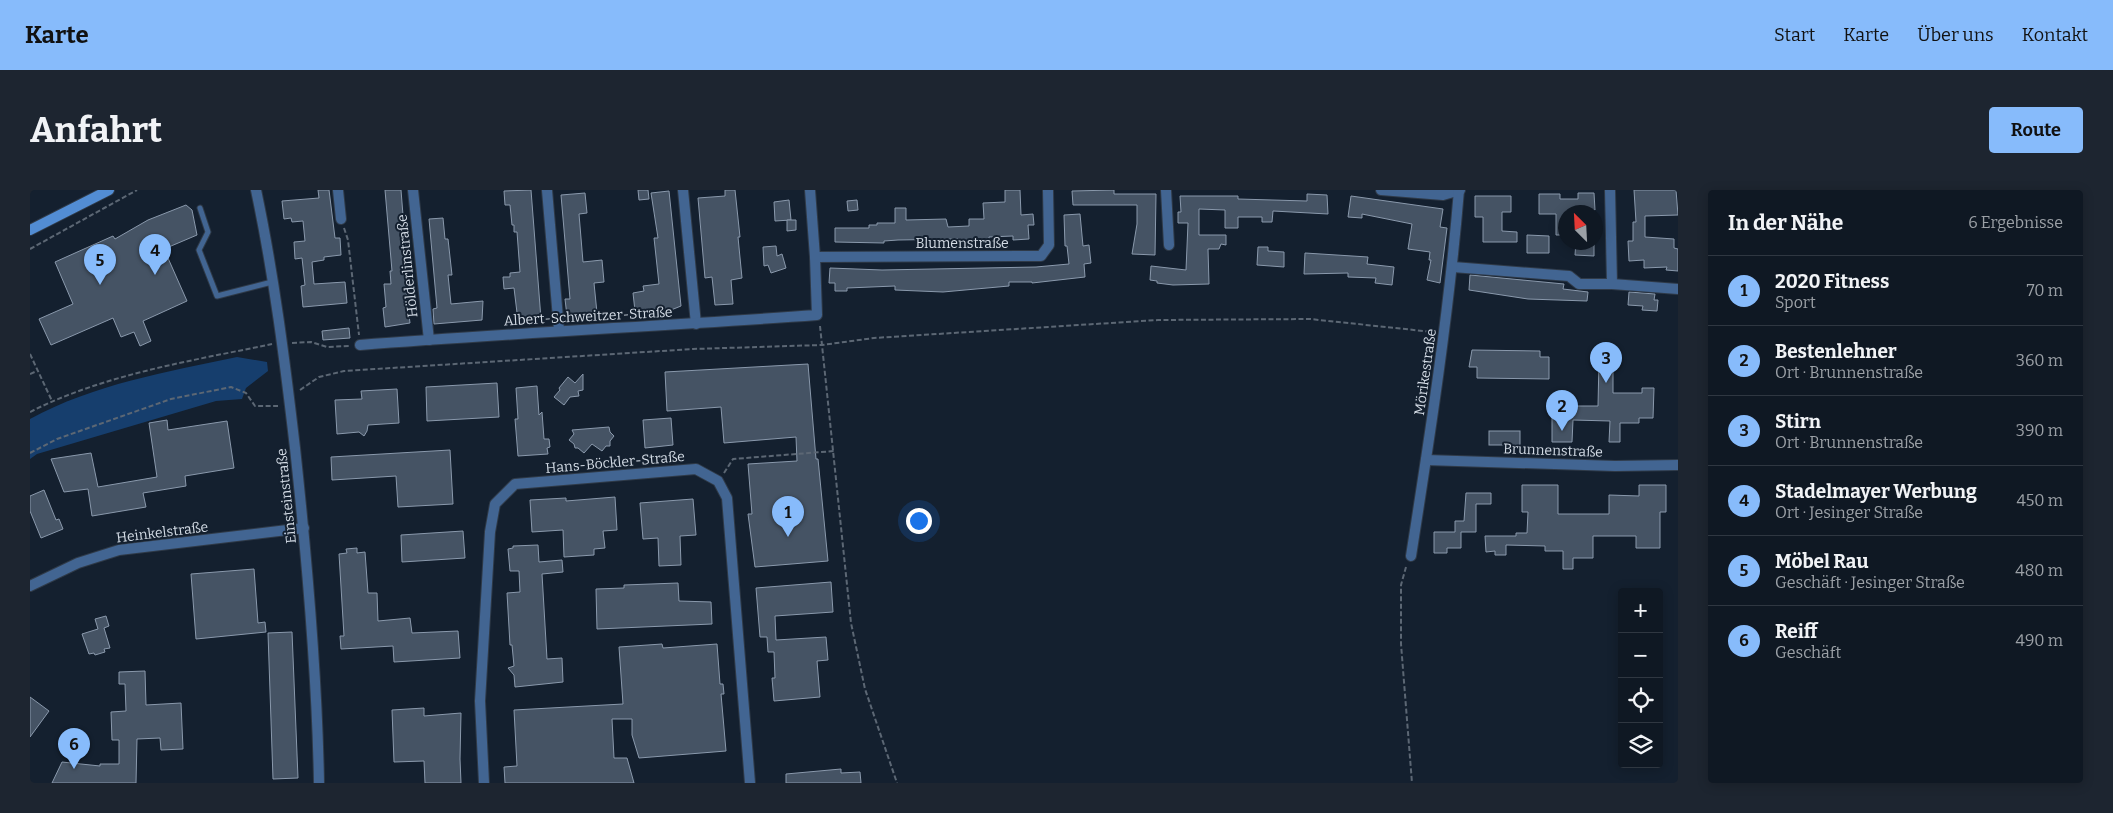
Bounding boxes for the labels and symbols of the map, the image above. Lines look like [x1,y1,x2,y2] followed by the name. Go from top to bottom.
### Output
[1558,205,1603,250] north arrow
[394,213,421,318] street label: Hölderlinstraße
[139,234,171,275] pin: 4
[915,235,1009,252] street label: Blumenstraße
[84,244,116,285] pin: 5
[503,304,673,329] street label: Albert-Schweitzer-Straße
[1411,328,1440,417] street label: Mörikestraße
[1590,342,1622,383] pin: 3
[1546,390,1578,431] pin: 2
[1503,440,1603,461] street label: Brunnenstraße
[273,447,300,544] street label: Einsteinstraße
[545,448,685,477] street label: Hans-Böckler-Straße
[772,496,804,537] pin: 1
[906,508,932,534] your location
[115,518,209,547] street label: Heinkelstraße
[58,728,90,769] pin: 6

